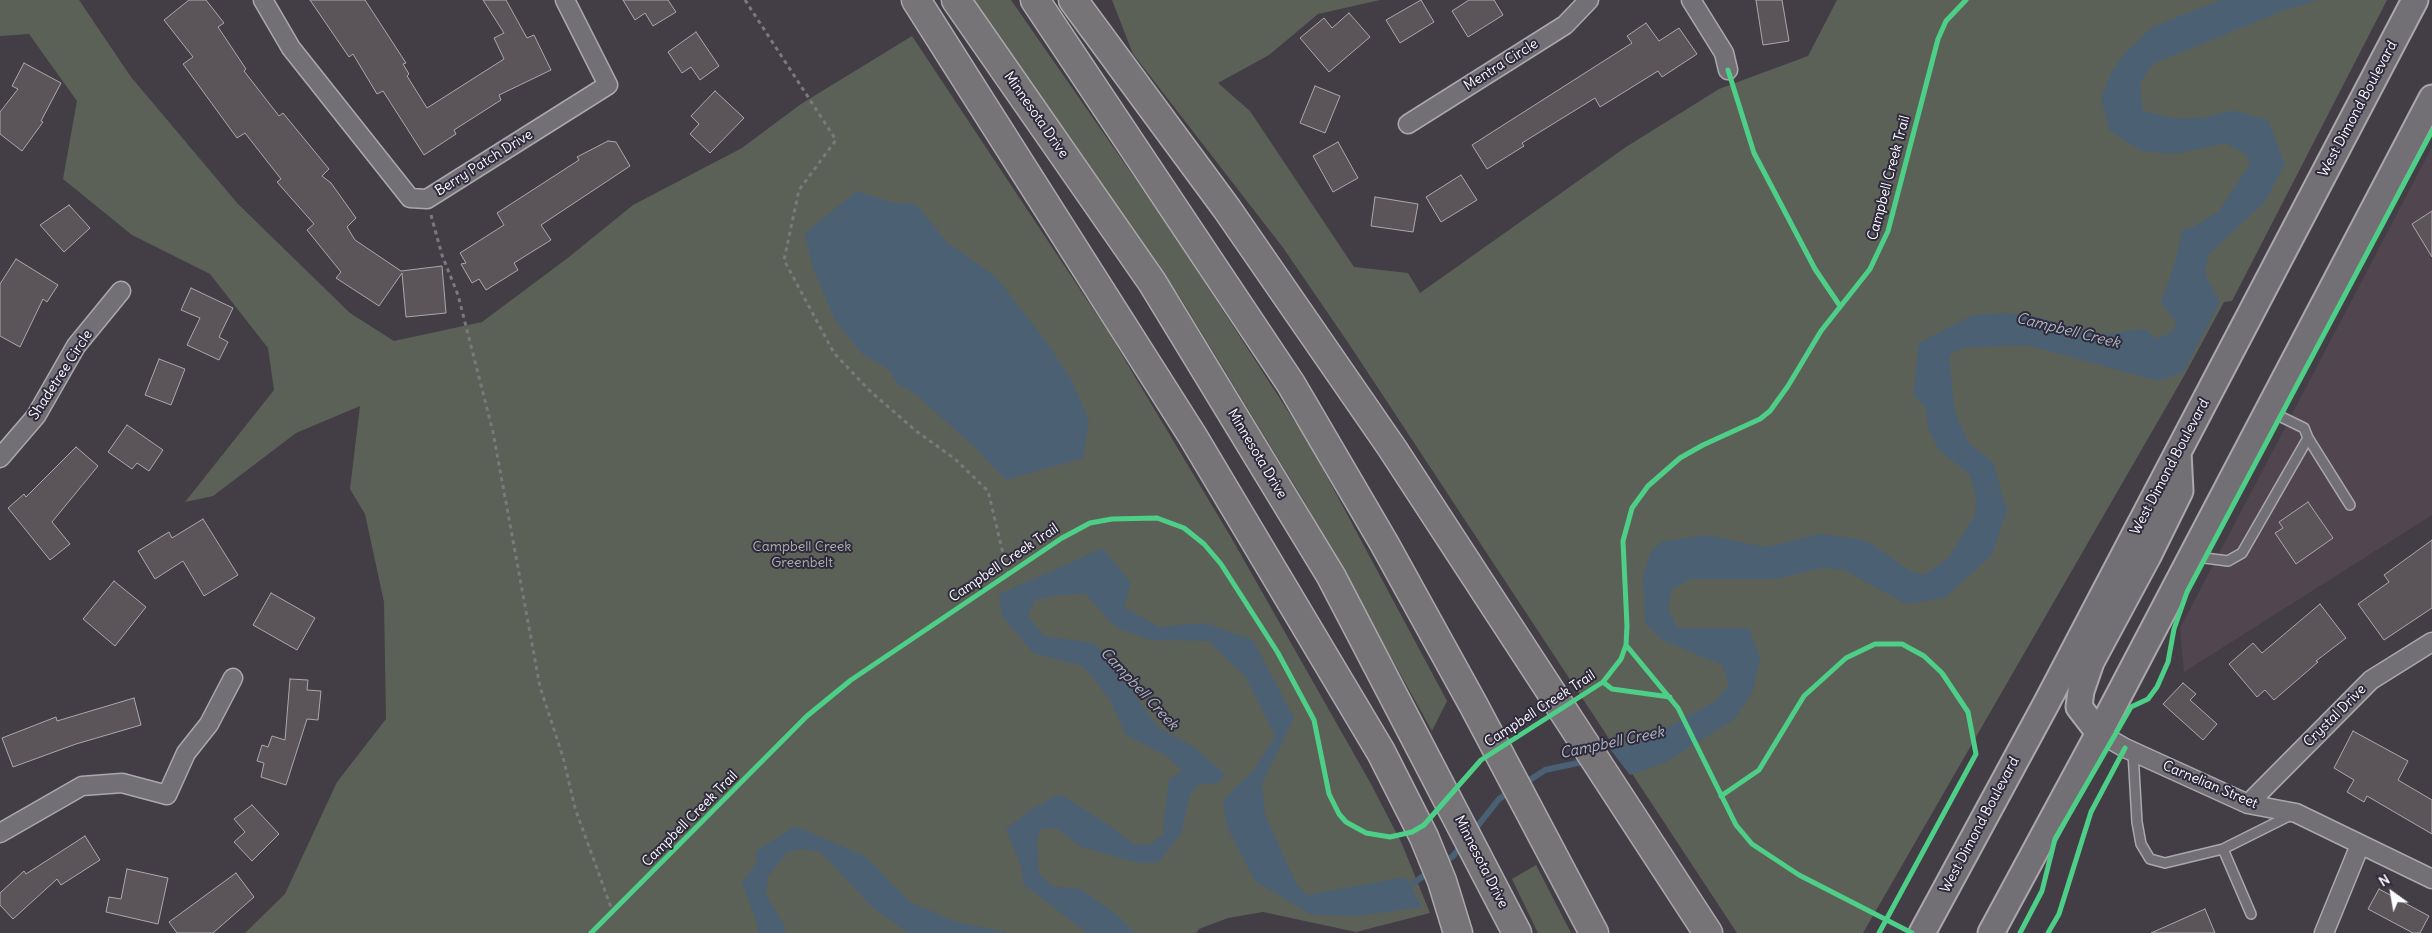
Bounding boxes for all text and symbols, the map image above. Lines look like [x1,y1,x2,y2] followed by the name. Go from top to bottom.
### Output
[1461,36,1541,94] street label: Mentra Circle
[2315,38,2401,180] street label: West Dimond Boulevard
[1000,69,1072,161] street label: Minnesota Drive
[1864,114,1914,242] street label: Campbell Creek Trail
[432,126,536,200] street label: Berry Patch Drive
[2014,309,2122,353] water label: Campbell Creek
[26,327,96,423] street label: Shadetree Circle
[2127,396,2213,538] street label: West Dimond Boulevard
[1224,406,1290,502] street label: Minnesota Drive
[946,520,1062,606] street label: Campbell Creek Trail
[753,539,851,572] park label: Campbell Creek Greenbelt
[1096,644,1182,734] water label: Campbell Creek
[1482,667,1598,751] street label: Campbell Creek Trail
[2300,681,2370,751] street label: Crystal Drive
[1558,723,1666,763] water label: Campbell Creek
[1937,754,2023,896] street label: West Dimond Boulevard
[2160,757,2260,813] street label: Carnelian Street
[639,768,741,870] street label: Campbell Creek Trail
[1450,813,1512,911] street label: Minnesota Drive
[2367,868,2417,918] north arrow
[2375,870,2393,890] text: N

